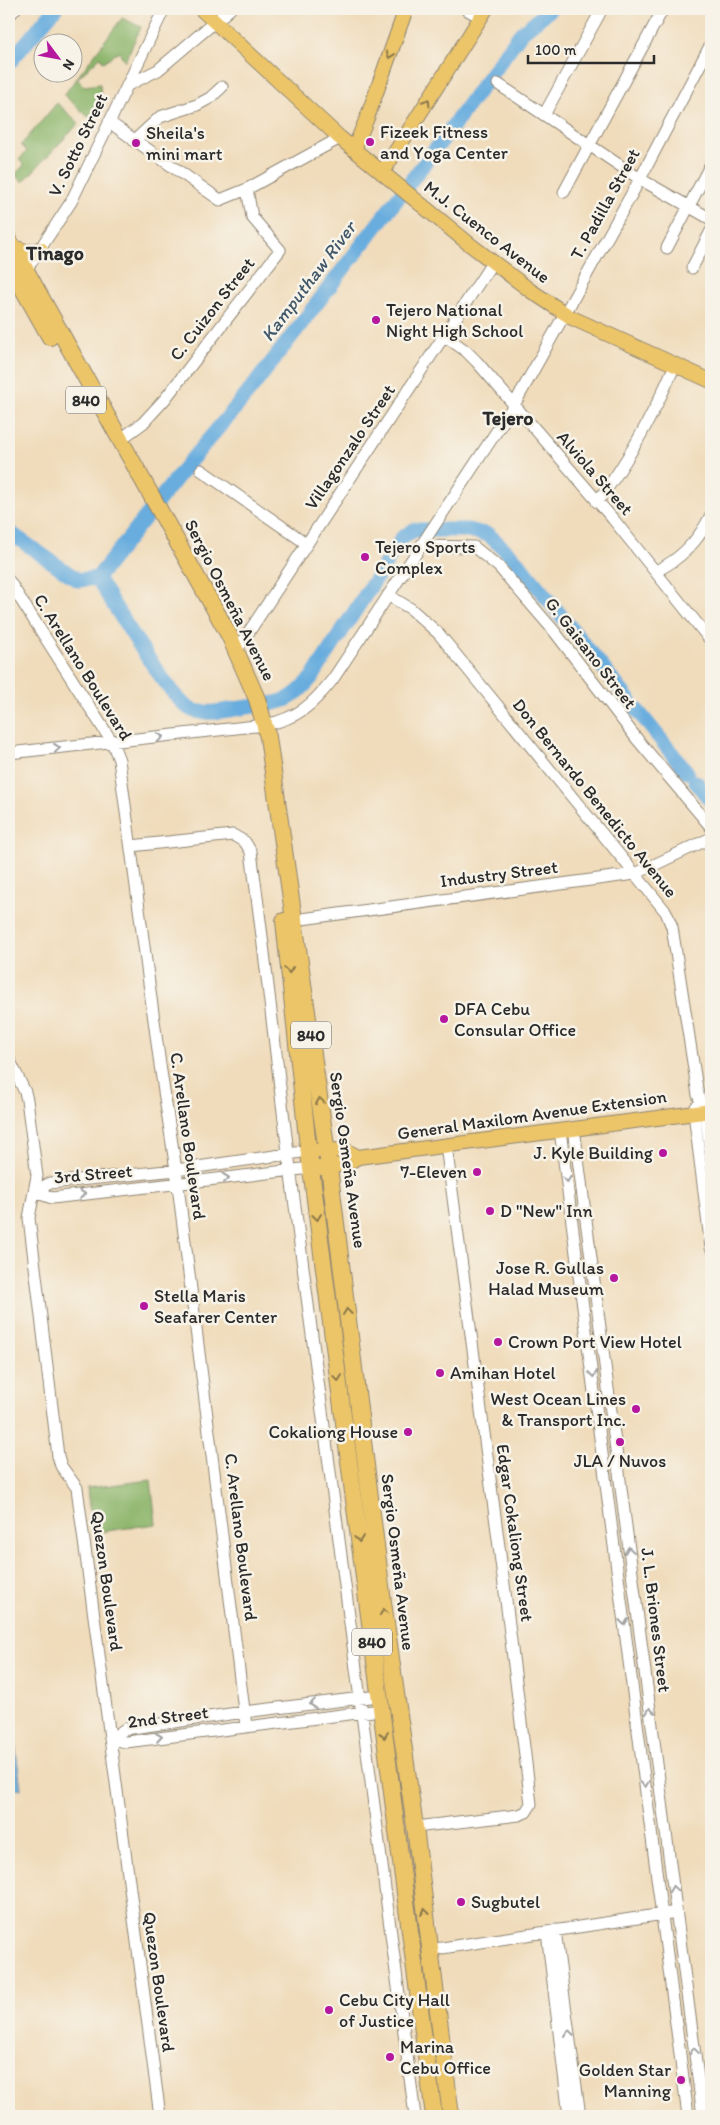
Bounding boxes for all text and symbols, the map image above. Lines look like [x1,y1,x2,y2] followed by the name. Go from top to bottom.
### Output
[32,32,82,82] north arrow
[528,32,654,64] scale bar
[535,41,577,59] text: 100 m
[385,50,395,59] one-way arrow
[59,56,78,73] text: N
[44,90,113,200] street label: V. Sotto Street
[421,98,430,107] one-way arrow
[380,121,509,164] place label: Fizeek Fitness and Yoga Center
[146,122,223,165] place label: Sheila's mini mart
[364,136,376,148] marker: Fizeek Fitness and Yoga Center
[130,137,142,149] marker: Sheila's mini mart
[565,144,645,264] street label: T. Padilla Street
[420,176,554,288] street label: M.J. Cuenco Avenue
[256,215,362,346] water label: Kamputhaw River
[25,241,84,266] district label: Tinago
[165,253,259,365] street label: C. Cuizon Street
[386,299,523,342] place label: Tejero National Night High School
[370,314,382,326] marker: Tejero National Night High School
[300,380,400,514] street label: Villagonzalo Street
[66,386,106,414] road number: 840
[482,406,533,431] district label: Tejero
[552,426,638,520] street label: Alviola Street
[180,516,280,684] street label: Sergio Osmeña Avenue
[375,536,476,579] place label: Tejero Sports Complex
[359,551,371,563] marker: Tejero Sports Complex
[29,590,137,745] street label: C. Arellano Boulevard
[541,593,642,713] street label: G. Gaisano Street
[508,694,682,902] street label: Don Bernardo Benedicto Avenue
[156,732,164,743] one-way arrow
[54,742,62,753] one-way arrow
[439,856,559,892] street label: Industry Street
[283,966,294,974] one-way arrow
[454,998,576,1041] place label: DFA Cebu Consular Office
[438,1013,450,1025] marker: DFA Cebu Consular Office
[291,1022,331,1048] road number: 840
[165,1051,211,1221] street label: C. Arellano Boulevard
[325,1070,371,1250] street label: Sergio Osmeña Avenue
[396,1085,668,1145] street label: General Maxilom Avenue Extension
[315,1097,326,1105] one-way arrow
[534,1142,654,1164] place label: J. Kyle Building
[657,1147,669,1159] marker: J. Kyle Building
[53,1160,133,1188] street label: 3rd Street
[400,1161,467,1183] place label: 7-Eleven
[471,1166,483,1178] marker: 7-Eleven
[223,1173,231,1184] one-way arrow
[561,1175,572,1183] one-way arrow
[79,1189,87,1200] one-way arrow
[500,1200,593,1222] place label: D "New" Inn
[484,1205,496,1217] marker: D "New" Inn
[312,1212,322,1221] one-way arrow
[488,1257,604,1300] place label: Jose R. Gullas Halad Museum
[608,1272,620,1284] marker: Jose R. Gullas Halad Museum
[154,1285,278,1328] place label: Stella Maris Seafarer Center
[138,1300,150,1312] marker: Stella Maris Seafarer Center
[342,1307,353,1315] one-way arrow
[508,1331,682,1353] place label: Crown Port View Hotel
[492,1336,504,1348] marker: Crown Port View Hotel
[450,1362,556,1384] place label: Amihan Hotel
[434,1367,446,1379] marker: Amihan Hotel
[587,1371,598,1379] one-way arrow
[332,1374,343,1382] one-way arrow
[490,1388,626,1431] place label: West Ocean Lines & Transport Inc.
[630,1403,642,1415] marker: West Ocean Lines & Transport Inc.
[268,1421,398,1443] place label: Cokaliong House
[402,1426,414,1438] marker: Cokaliong House
[614,1436,626,1448] marker: JLA / Nuvos
[492,1443,538,1623] street label: Edgar Cokaliong Street
[574,1450,666,1472] place label: JLA / Nuvos
[220,1452,262,1622] street label: C. Arellano Boulevard
[376,1472,420,1652] street label: Sergio Osmeña Avenue
[86,1509,128,1653] street label: Quezon Boulevard
[353,1535,363,1544] one-way arrow
[624,1545,635,1553] one-way arrow
[636,1546,676,1694] street label: J. L. Briones Street
[379,1608,390,1616] one-way arrow
[619,1618,629,1627] one-way arrow
[352,1628,392,1655] road number: 840
[309,1698,317,1709] one-way arrow
[126,1701,210,1733] street label: 2nd Street
[645,1707,656,1715] one-way arrow
[378,1731,389,1739] one-way arrow
[156,1732,164,1743] one-way arrow
[640,1779,650,1788] one-way arrow
[668,1885,679,1893] one-way arrow
[471,1891,540,1913] place label: Sugbutel
[455,1896,467,1908] marker: Sugbutel
[420,1907,431,1915] one-way arrow
[138,1910,180,2054] street label: Quezon Boulevard
[339,1989,450,2032] place label: Cebu City Hall of Justice
[323,2004,335,2016] marker: Cebu City Hall of Justice
[564,2029,575,2037] one-way arrow
[400,2036,491,2079] place label: Marina Cebu Office
[689,2046,700,2054] one-way arrow
[384,2051,396,2063] marker: Marina Cebu Office
[579,2059,672,2102] place label: Golden Star Manning
[675,2074,687,2086] marker: Golden Star Manning

